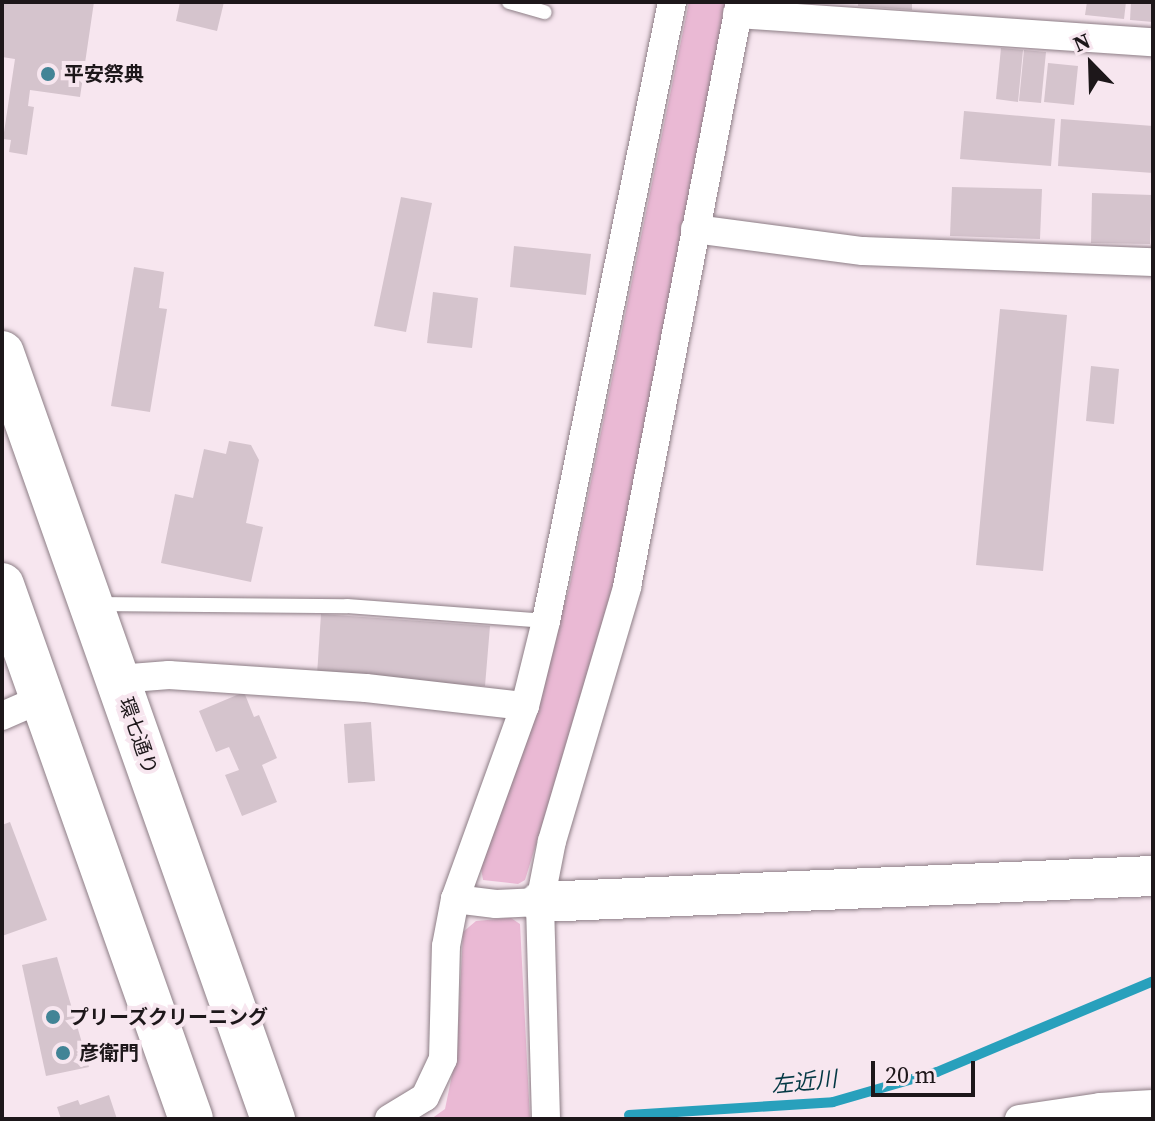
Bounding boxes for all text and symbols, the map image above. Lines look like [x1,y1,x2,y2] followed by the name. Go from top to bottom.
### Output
[1051,24,1131,104] north arrow
[1068,25,1095,59] text: N
[64,62,144,86] place label: 平安祭典
[39,65,57,83] marker: 平安祭典
[114,694,162,778] street label: 環七通り
[69,1005,269,1029] place label: プリーズクリーニング
[44,1008,62,1026] marker: プリーズクリーニング
[79,1041,139,1065] place label: 彦衛門
[54,1044,72,1062] marker: 彦衛門
[875,1045,979,1095] scale bar
[885,1058,936,1091] text: 20 m
[770,1065,838,1099] water label: 左近川

